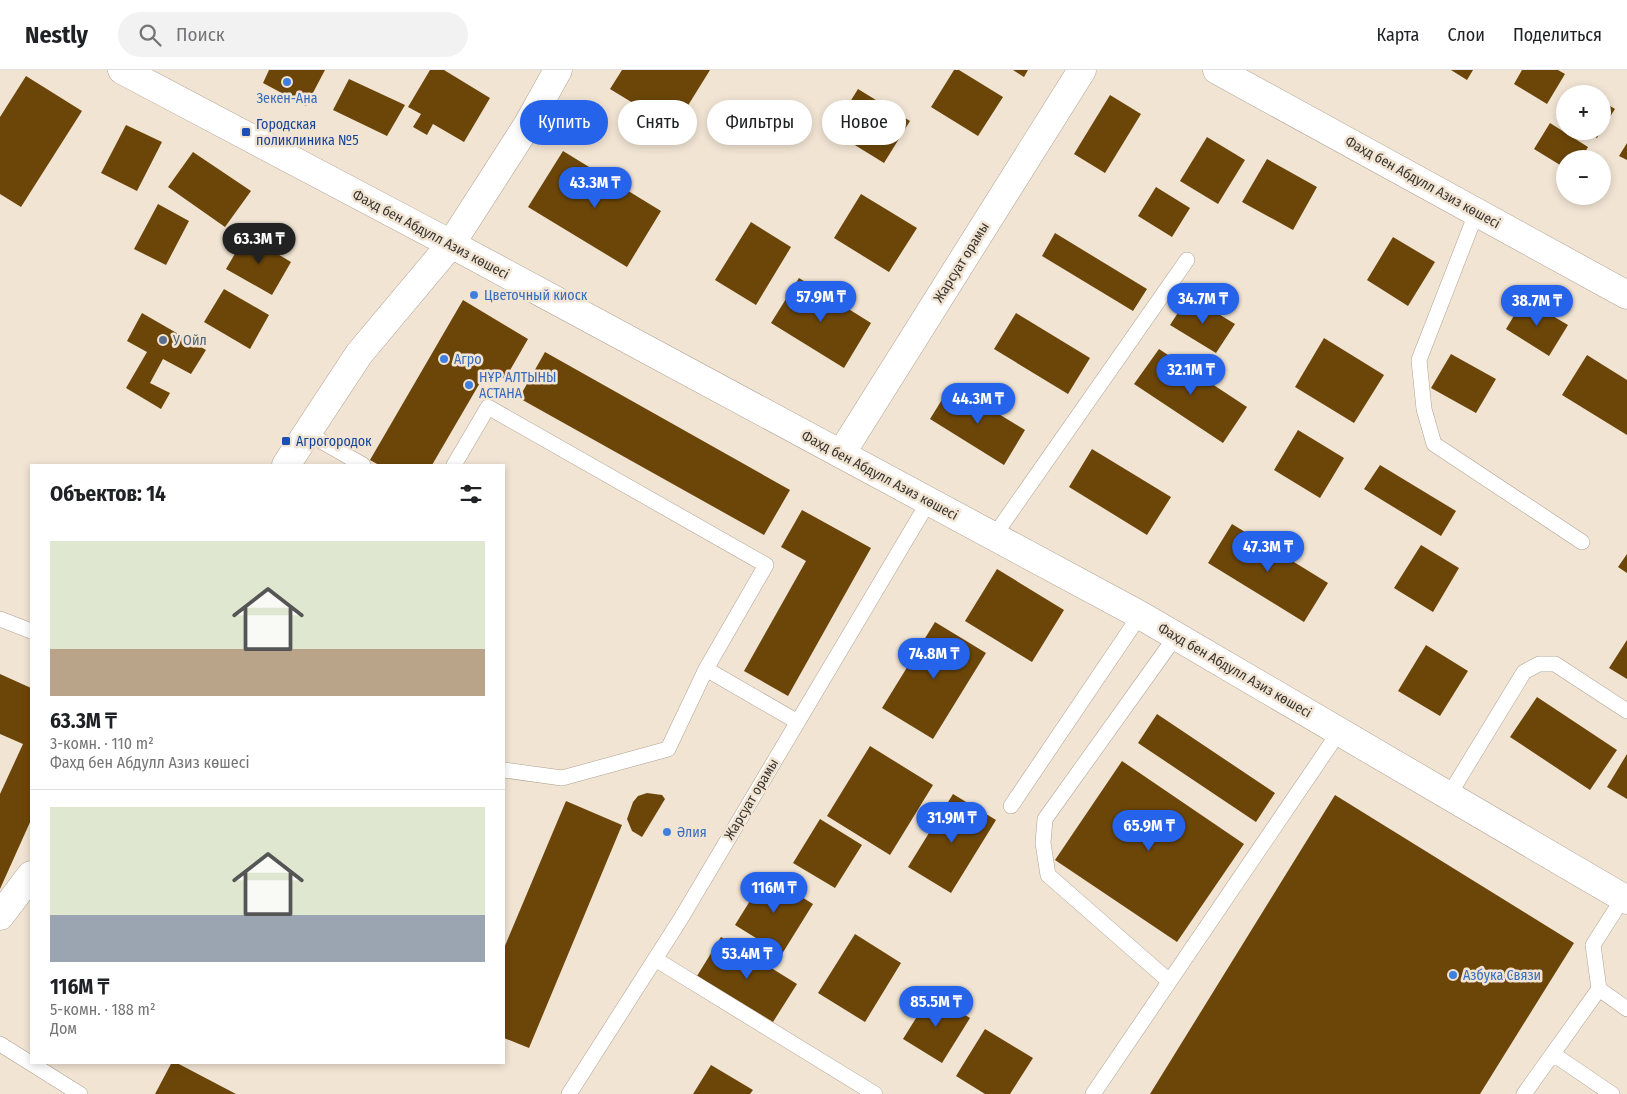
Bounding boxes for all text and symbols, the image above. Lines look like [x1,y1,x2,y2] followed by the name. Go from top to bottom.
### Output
[118,12,468,57] search box
[25,21,88,49] text: Nestly
[136,21,164,49] icon: search
[176,23,225,46] text: Поиск
[1376,24,1419,46] text: Карта
[1447,24,1485,46] text: Слои
[1513,24,1602,46] text: Поделиться
[281,76,293,88] marker: Зекен-Ана
[1556,85,1611,205] map controls
[1556,85,1611,140] button: +
[256,90,318,107] place label: Зекен-Ана
[520,100,608,145] chip: Купить
[618,100,697,145] chip: Снять
[707,100,812,145] chip: Фильтры
[822,100,906,145] chip: Новое
[256,116,359,149] place label: Городская поликлиника №5
[240,126,252,138] marker: Городская поликлиника №5
[1342,133,1503,232] street label: Фахд бен Абдулл Азиз көшесі
[1556,150,1611,205] button: −
[549,166,641,209] pin: 43.3M ₸
[570,173,620,192] text: 43.3M ₸
[350,186,512,283] street label: Фахд бен Абдулл Азиз көшесі
[930,219,993,306] street label: Жарсуат орамы
[213,222,305,265] pin: 63.3M ₸
[234,229,284,248] text: 63.3M ₸
[775,280,867,323] pin: 57.9M ₸
[1157,282,1249,325] pin: 34.7M ₸
[1491,284,1583,327] pin: 38.7M ₸
[484,287,588,304] place label: Цветочный киоск
[796,287,846,306] text: 57.9M ₸
[468,289,480,301] marker: Цветочный киоск
[1178,289,1228,308] text: 34.7M ₸
[1512,291,1562,310] text: 38.7M ₸
[172,332,207,349] place label: У Ойл
[157,334,169,346] marker: У Ойл
[454,351,482,368] place label: Агро
[438,353,450,365] marker: Агро
[1145,354,1237,396] pin: 32.1M ₸
[1167,360,1215,379] text: 32.1M ₸
[479,369,556,402] place label: НҰР АЛТЫНЫ АСТАНА
[463,379,475,391] marker: НҰР АЛТЫНЫ АСТАНА
[932,382,1024,425] pin: 44.3M ₸
[952,389,1004,408] text: 44.3M ₸
[799,427,961,524] street label: Фахд бен Абдулл Азиз көшесі
[296,433,372,450] place label: Агрогородок
[280,435,292,447] marker: Агрогородок
[457,480,485,508] icon: filters
[50,481,166,507] text: Объектов: 14
[1222,530,1314,573] pin: 47.3M ₸
[1243,537,1293,556] text: 47.3M ₸
[223,574,313,664] icon: home
[1155,619,1315,721] street label: Фахд бен Абдулл Азиз көшесі
[888,638,980,680] pin: 74.8M ₸
[909,644,959,663] text: 74.8M ₸
[50,708,117,734] text: 63.3M ₸
[50,734,154,753] text: 3-комн. · 110 m²
[50,753,250,772] text: Фахд бен Абдулл Азиз көшесі
[721,756,782,843] street label: Жарсуат орамы
[906,802,998,844] pin: 31.9M ₸
[927,808,977,827] text: 31.9M ₸
[1103,810,1195,852] pin: 65.9M ₸
[1123,816,1175,835] text: 65.9M ₸
[677,824,707,841] place label: Әлия
[661,826,673,838] marker: Әлия
[223,839,313,929] icon: home
[733,872,815,914] pin: 116M ₸
[751,878,797,897] text: 116M ₸
[701,938,793,980] pin: 53.4M ₸
[722,944,772,963] text: 53.4M ₸
[1463,967,1541,984] place label: Азбука Связи
[1447,969,1459,981] marker: Азбука Связи
[50,974,109,1000] text: 116M ₸
[890,986,982,1028] pin: 85.5M ₸
[910,992,962,1011] text: 85.5M ₸
[50,1000,156,1019] text: 5-комн. · 188 m²
[50,1019,77,1038] text: Дом

